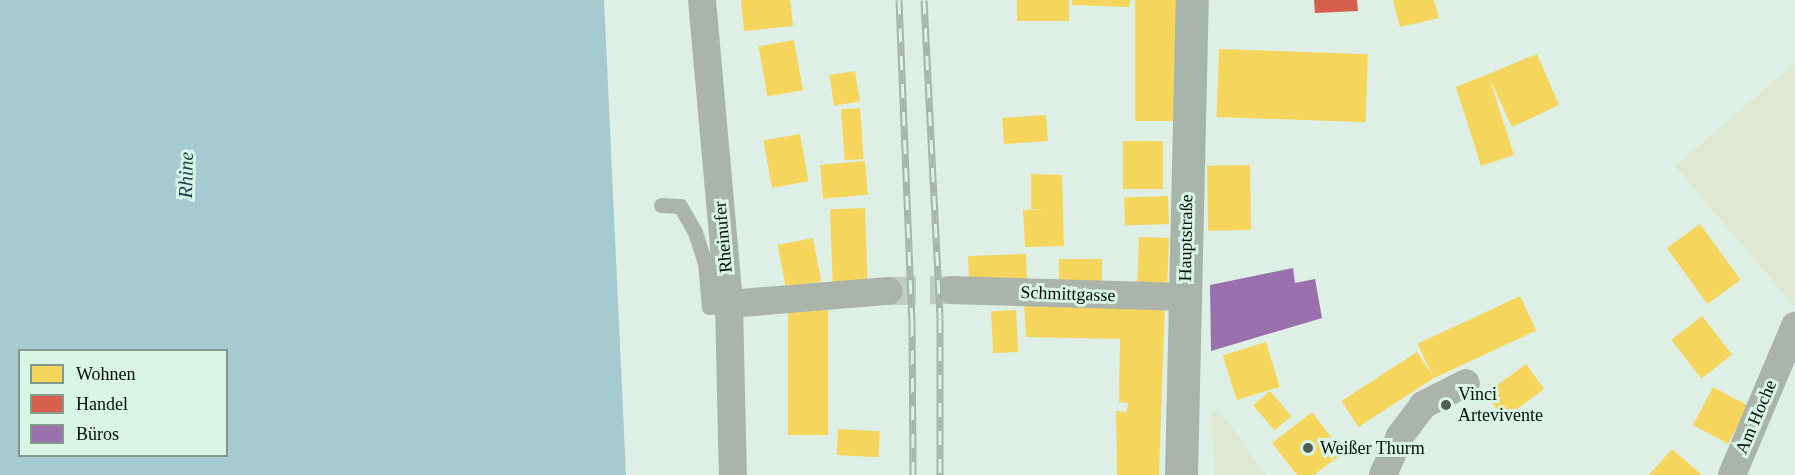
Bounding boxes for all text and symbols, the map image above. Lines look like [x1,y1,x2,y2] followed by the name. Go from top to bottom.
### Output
[174,151,198,199] water label: Rhine
[1174,194,1198,282] street label: Hauptstraße
[709,200,737,274] street label: Rheinufer
[1020,282,1116,306] street label: Schmittgasse
[18,349,228,457] legend
[76,364,136,384] text: Wohnen
[1731,377,1781,457] street label: Am Hoche
[1458,384,1543,426] place label: Vinci Artevivente
[76,394,128,414] text: Handel
[1439,398,1453,412] marker: Vinci Artevivente
[76,424,119,444] text: Büros
[1320,437,1425,459] place label: Weißer Thurm
[1301,441,1315,455] marker: Weißer Thurm

